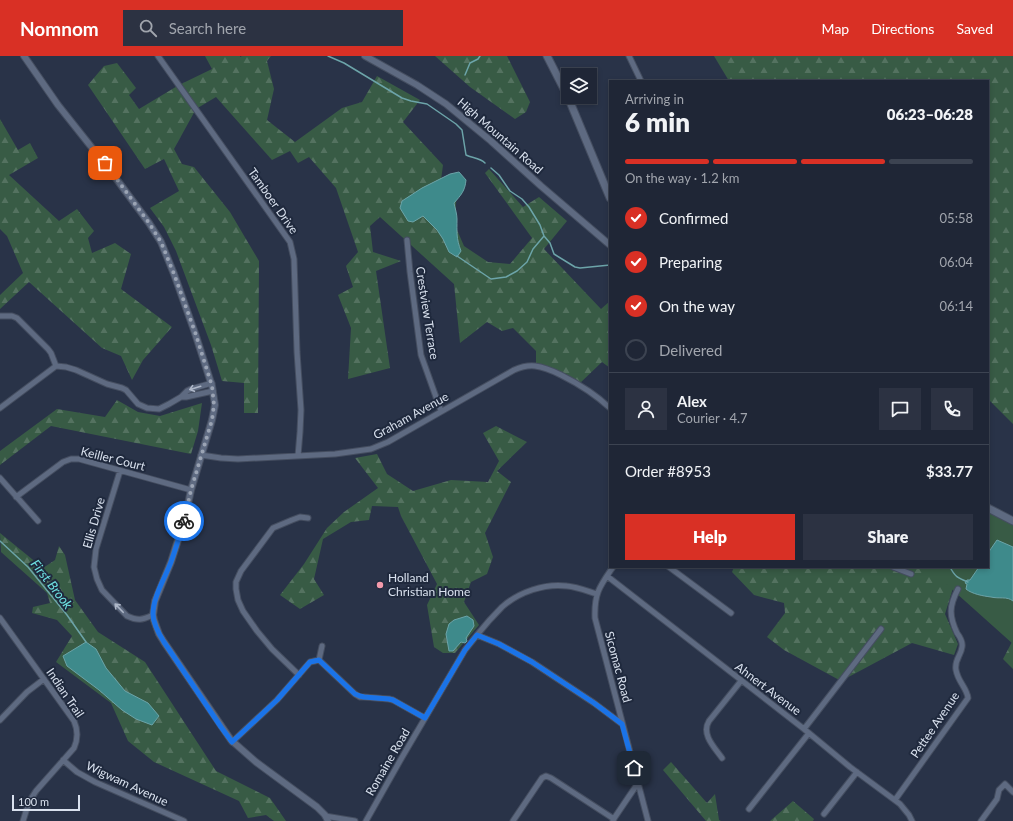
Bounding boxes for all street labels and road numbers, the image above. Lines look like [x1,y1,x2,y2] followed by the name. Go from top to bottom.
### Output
[454,94,546,177] street label: High Mountain Road
[245,165,302,237] street label: Tamboer Drive
[413,265,442,360] street label: Crestview Terrace
[370,389,451,442] street label: Graham Avenue
[79,443,148,474] street label: Keiller Court
[79,496,108,550] street label: Ellis Drive
[602,630,635,704] street label: Sicomac Road
[732,659,804,718] street label: Ahnert Avenue
[43,665,87,720] street label: Indian Trail
[907,689,962,761] street label: Pettee Avenue
[362,725,413,798] street label: Romaine Road
[84,758,171,809] street label: Wigwam Avenue

